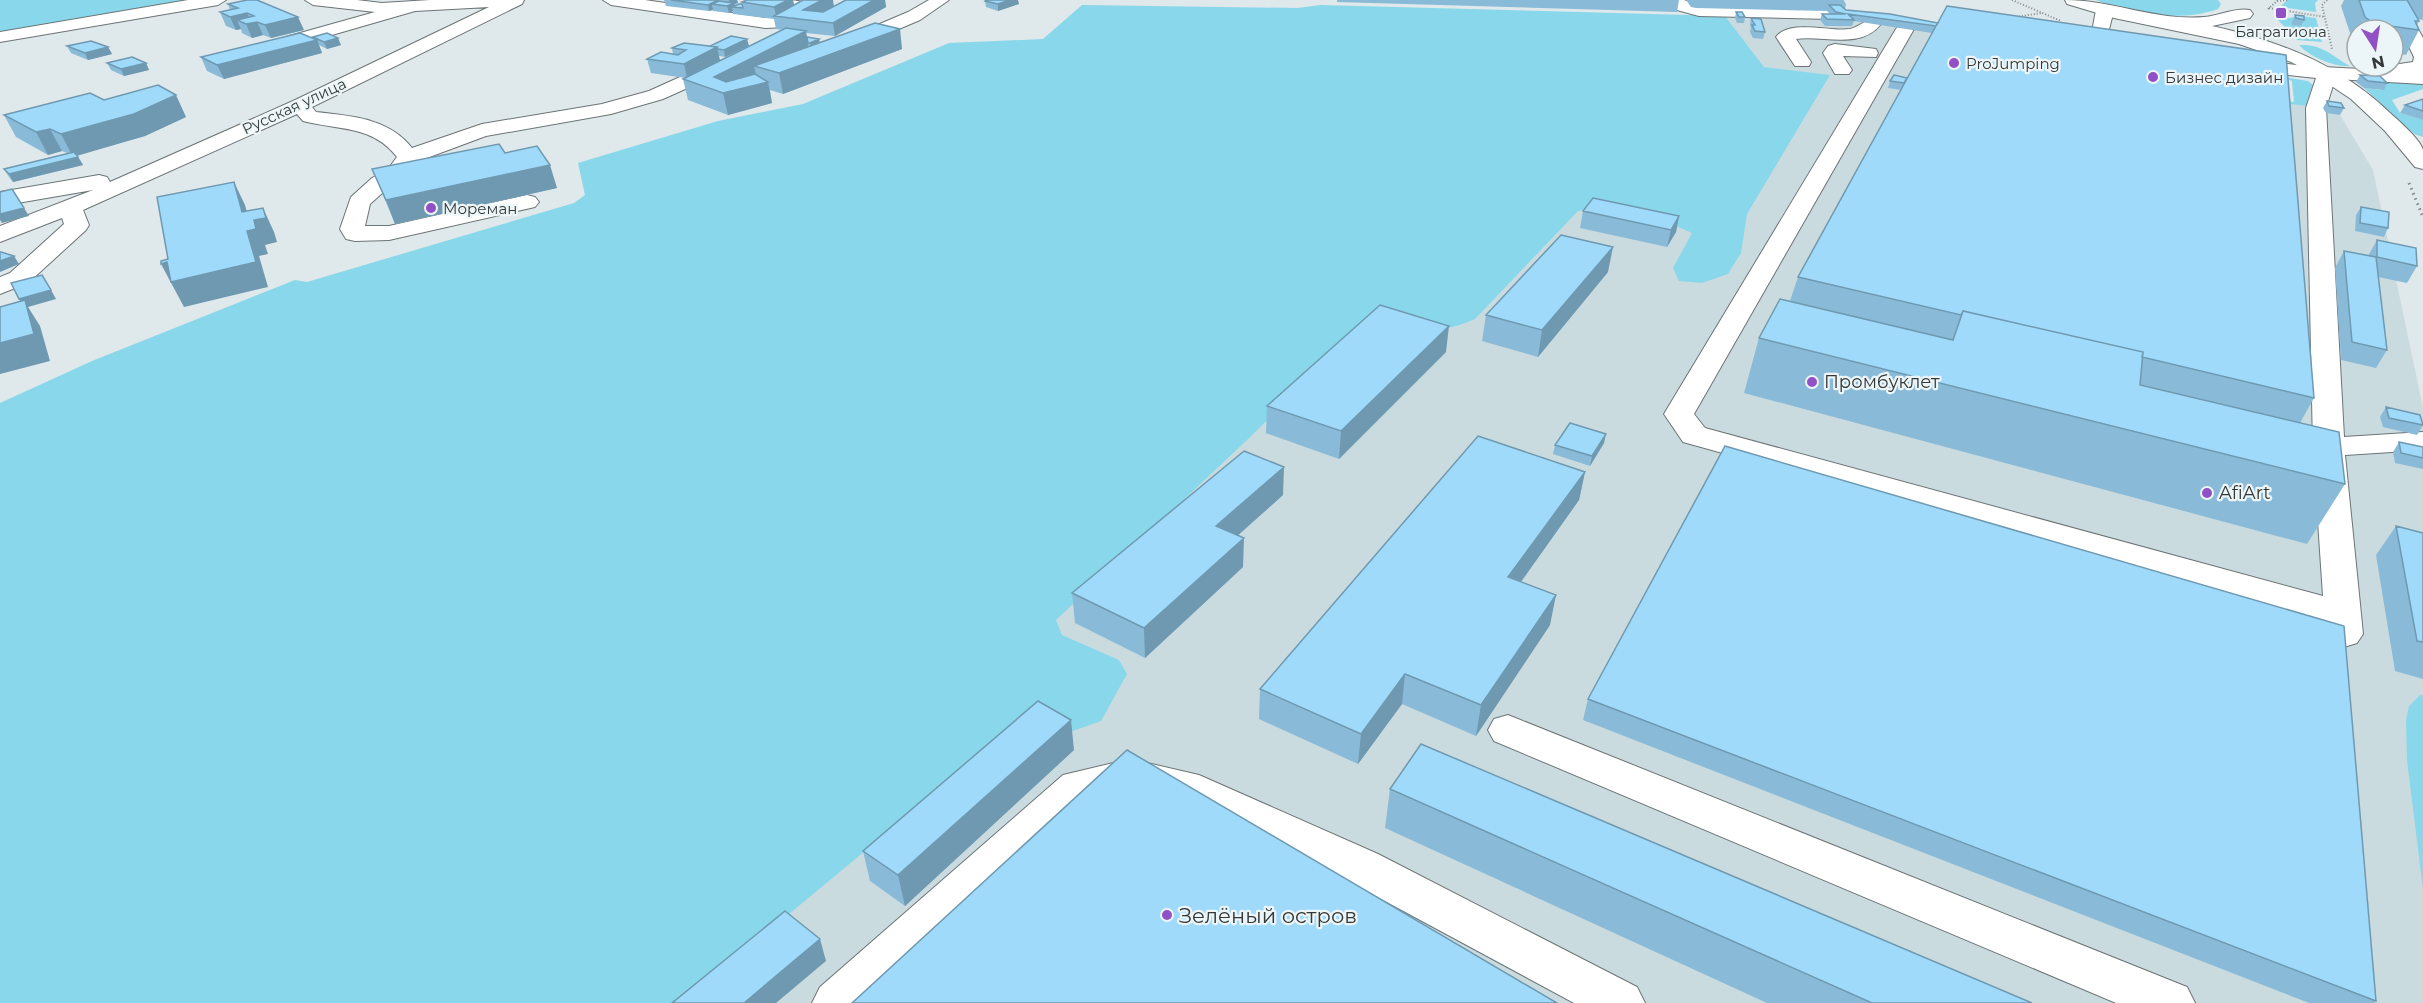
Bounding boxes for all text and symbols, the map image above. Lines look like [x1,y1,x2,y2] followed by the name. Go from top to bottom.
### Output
[2274,6,2288,20] marker: Багратиона
[2345,18,2405,78] north arrow
[2235,22,2327,41] place label: Багратиона
[2370,52,2386,73] text: N
[1966,54,2060,73] place label: ProJumping
[1947,56,1961,70] marker: ProJumping
[2165,68,2283,87] place label: Бизнес дизайн
[2146,70,2160,84] marker: Бизнес дизайн
[239,74,349,138] street label: Русская улица
[443,199,517,218] place label: Мореман
[424,201,438,215] marker: Мореман
[1824,371,1940,393] place label: Промбуклет
[1805,375,1819,389] marker: Промбуклет
[2219,482,2270,504] place label: AfiArt
[2200,486,2214,500] marker: AfiArt
[1179,903,1357,928] place label: Зелёный остров
[1160,908,1174,922] marker: Зелёный остров

